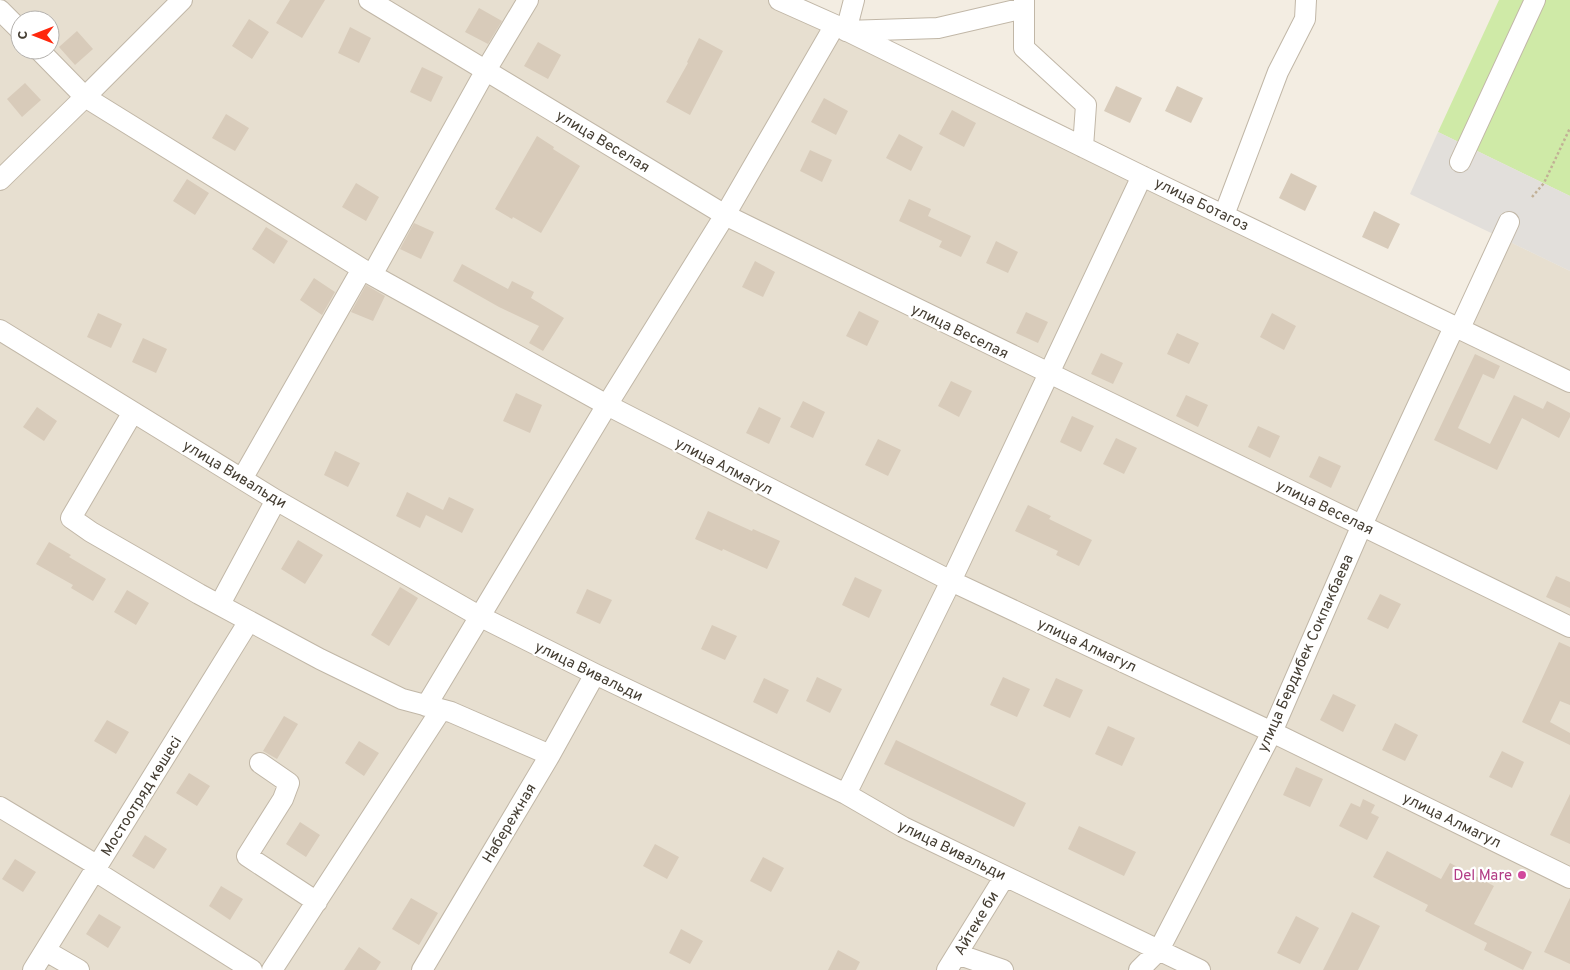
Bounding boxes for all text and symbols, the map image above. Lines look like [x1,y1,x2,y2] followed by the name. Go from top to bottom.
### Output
[10,10,60,60] north arrow
[15,30,32,39] text: С
[552,107,653,178] street label: улица Веселая
[1151,174,1252,236] street label: улица Ботагоз
[907,301,1011,364] street label: улица Веселая
[671,434,775,500] street label: улица Алмагул
[179,437,290,514] street label: улица Вивальди
[1272,477,1376,540] street label: улица Веселая
[1254,552,1359,755] street label: улица Бердибек Сокпакбаева
[1034,615,1139,678] street label: улица Алмагул
[531,638,646,707] street label: улица Вивальди
[98,733,187,860] street label: Мостоотряд көшесі
[479,781,541,867] street label: Набережная
[1399,789,1504,853] street label: улица Алмагул
[894,817,1009,886] street label: улица Вивальди
[1453,867,1512,886] place label: Del Mare
[1516,869,1528,881] marker: Del Mare
[951,888,1004,959] street label: Айтеке би

